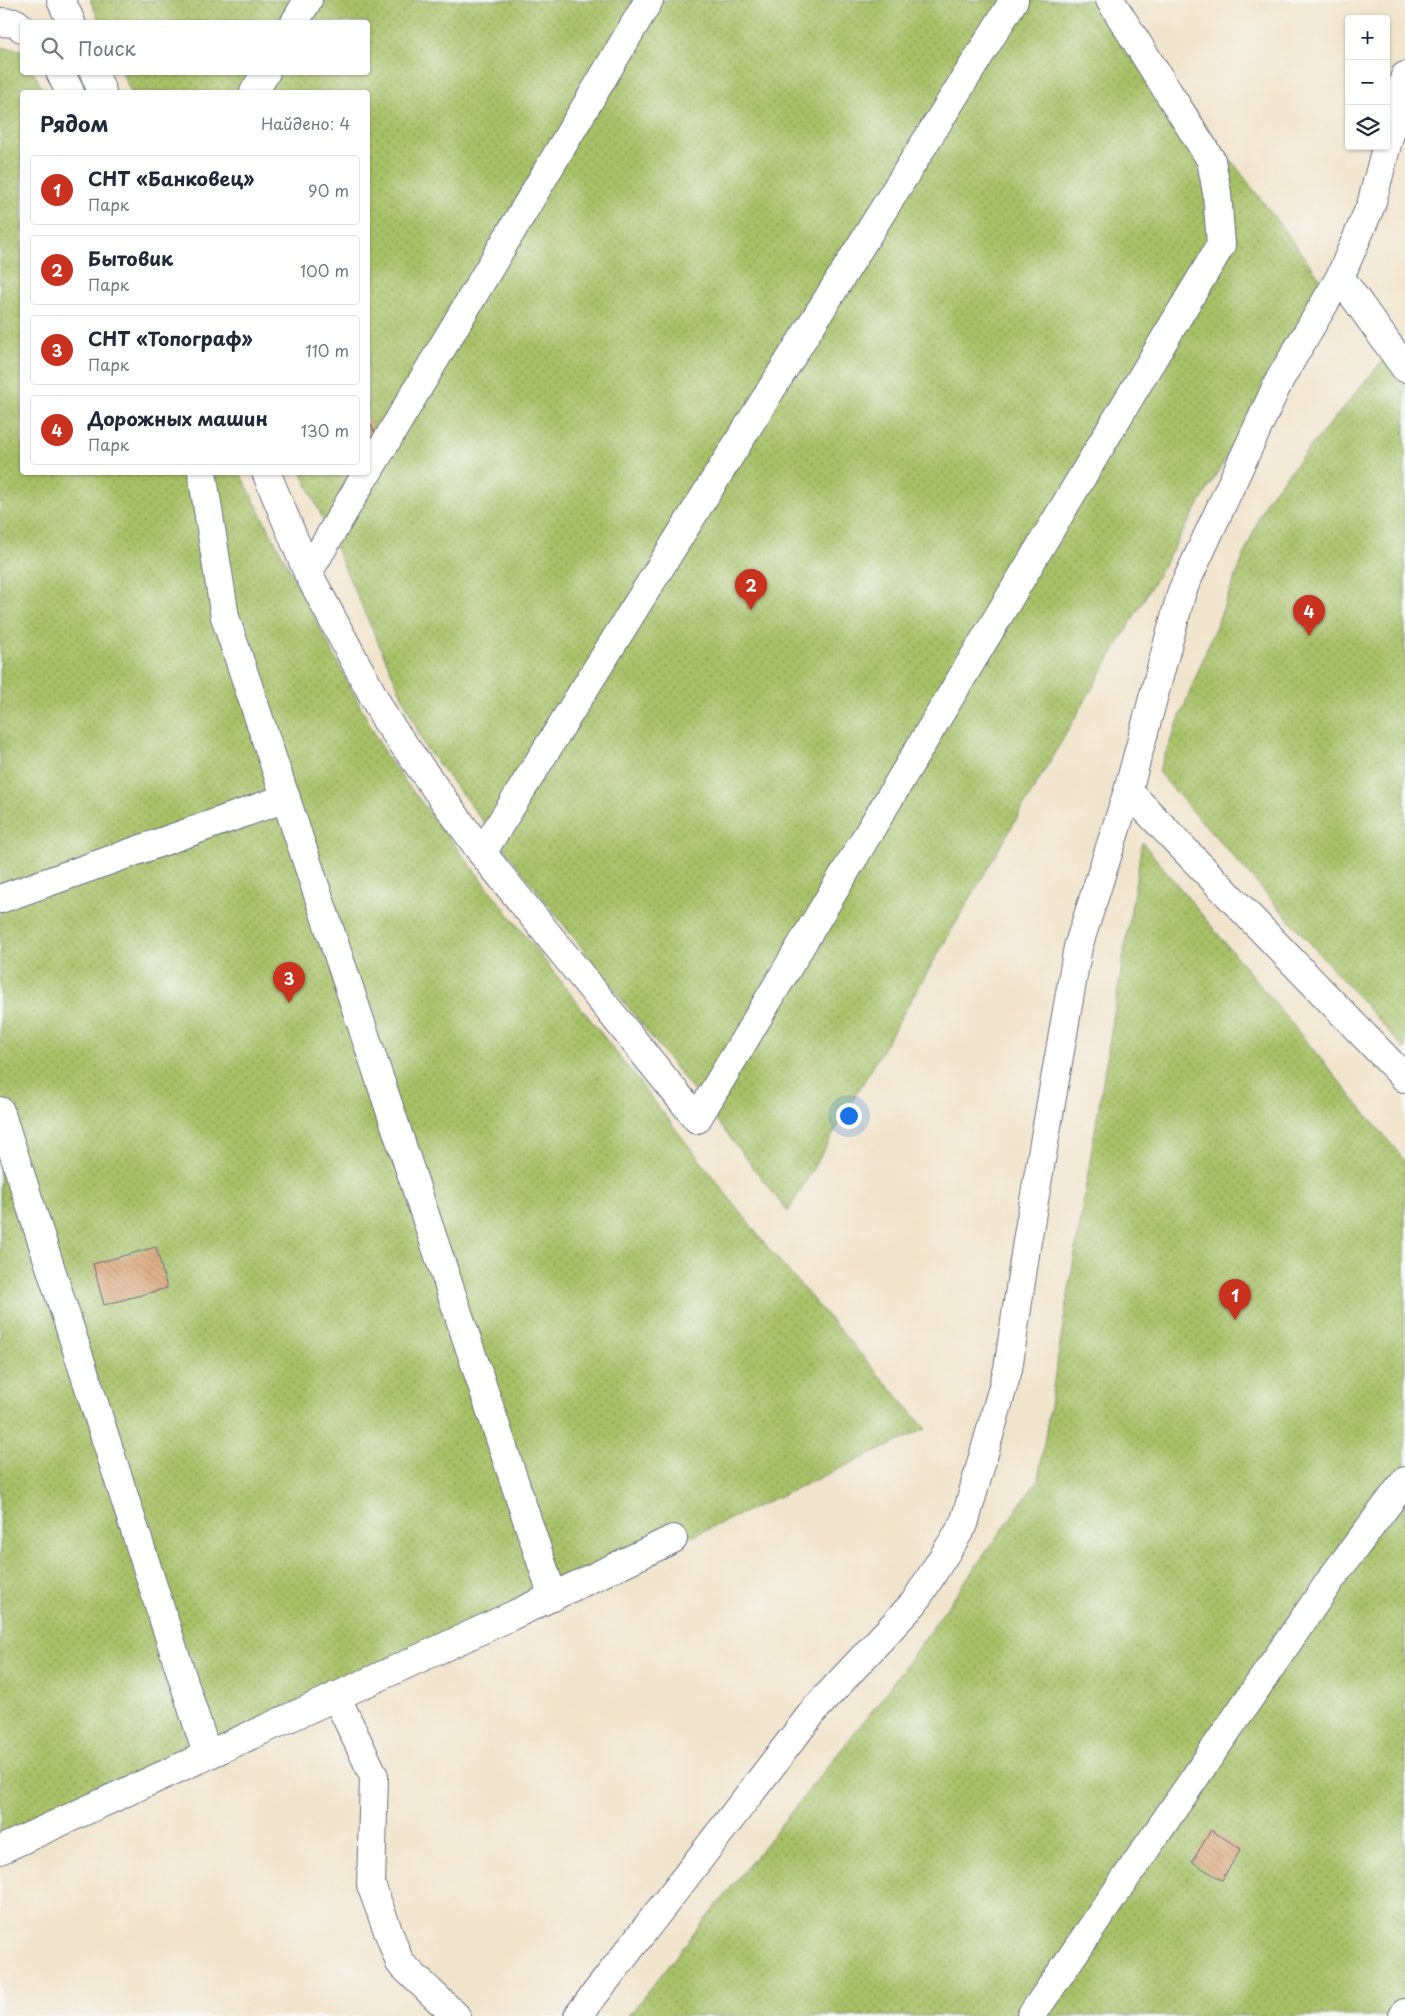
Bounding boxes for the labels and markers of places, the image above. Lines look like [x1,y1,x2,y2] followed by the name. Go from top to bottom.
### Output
[735,569,767,610] pin: 2
[1293,595,1325,636] pin: 4
[273,962,305,1003] pin: 3
[1219,1279,1251,1320] pin: 1

